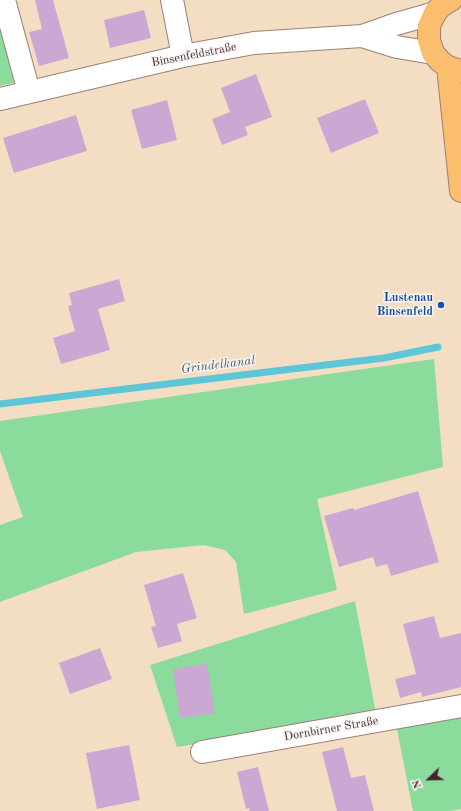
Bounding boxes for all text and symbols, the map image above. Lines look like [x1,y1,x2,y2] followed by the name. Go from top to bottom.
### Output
[150,40,238,70] street label: Binsenfeldstraße
[377,291,433,319] place label: Lustenau Binsenfeld
[436,300,446,310] marker: Lustenau Binsenfeld
[180,353,256,377] water label: Grindelkanal
[283,714,379,744] street label: Dornbirner Straße
[409,759,449,799] north arrow
[411,778,424,790] text: N

